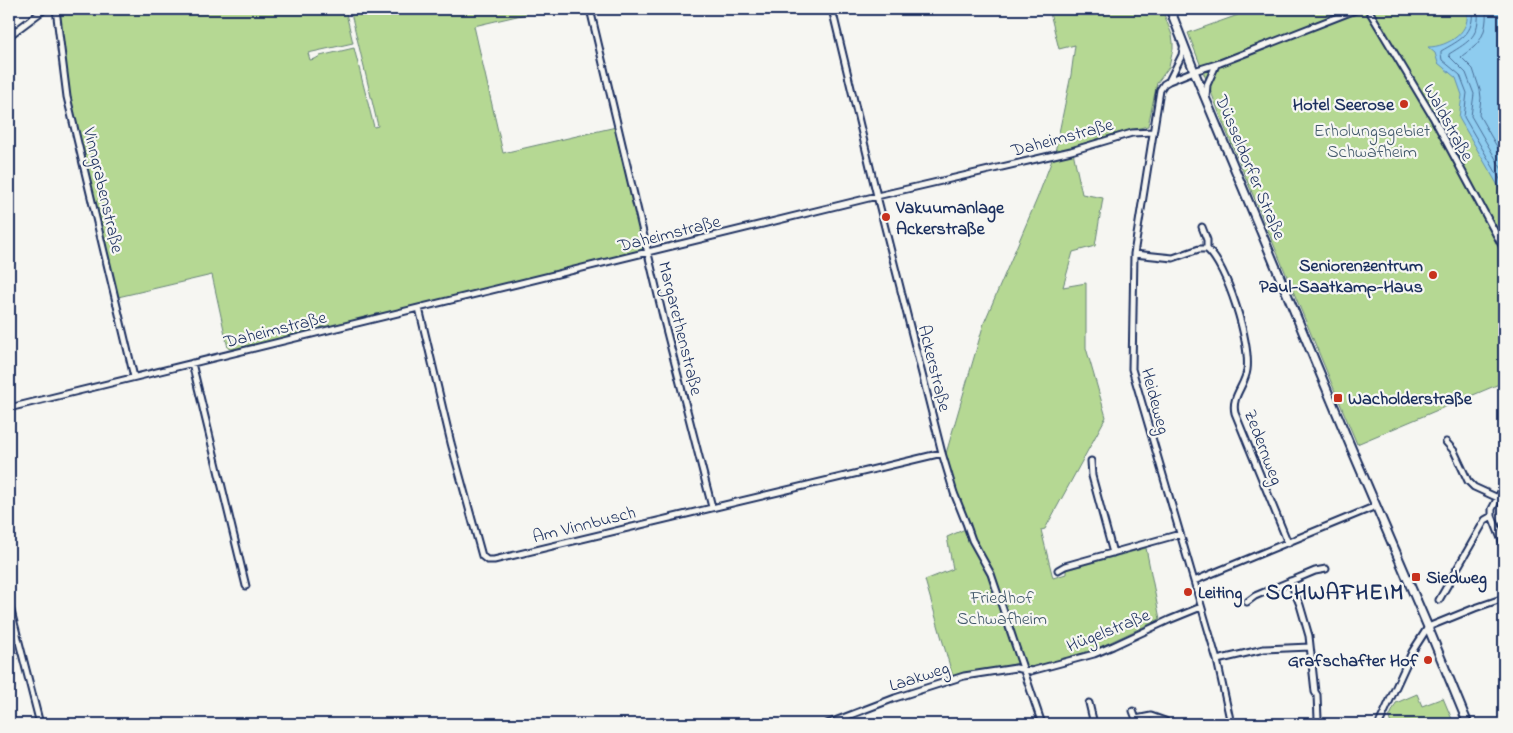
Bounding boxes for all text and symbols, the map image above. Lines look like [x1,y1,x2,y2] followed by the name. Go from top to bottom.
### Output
[1415,80,1480,167] street label: Waldstraße
[1207,91,1292,245] street label: Düsseldorfer Straße
[1293,93,1395,119] place label: Hotel Seerose
[1398,98,1410,110] marker: Hotel Seerose
[1008,113,1117,165] street label: Daheimstraße
[1314,119,1430,166] park label: Erholungsgebiet Schwafheim
[74,124,129,257] street label: Vinngrabenstraße
[895,196,1005,243] place label: Vakuumanlage Ackerstraße
[615,209,724,260] street label: Daheimstraße
[880,211,892,223] marker: Vakuumanlage Ackerstraße
[1259,254,1423,301] place label: Seniorenzentrum Paul-Saatkamp-Haus
[649,259,708,399] street label: Margarethenstraße
[1427,269,1439,281] marker: Seniorenzentrum Paul-Saatkamp-Haus
[221,305,330,356] street label: Daheimstraße
[910,322,957,416] street label: Ackerstraße
[1132,365,1175,438] street label: Heideweg
[1348,387,1473,413] place label: Wacholderstraße
[1332,392,1344,404] marker: Wacholderstraße
[1235,406,1288,490] street label: Zedernweg
[530,501,639,551] street label: Am Vinnbusch
[1426,566,1487,593] place label: Siedweg
[1410,571,1422,583] marker: Siedweg
[1266,578,1404,610] district label: SCHWAFHEIM
[1198,581,1242,608] place label: Leiting
[957,586,1047,633] park label: Friedhof Schwafheim
[1182,586,1194,598] marker: Leiting
[1063,603,1156,661] street label: Hügelstraße
[1288,649,1419,675] place label: Grafschafter Hof
[1422,654,1434,666] marker: Grafschafter Hof
[886,656,953,701] street label: Laakweg

